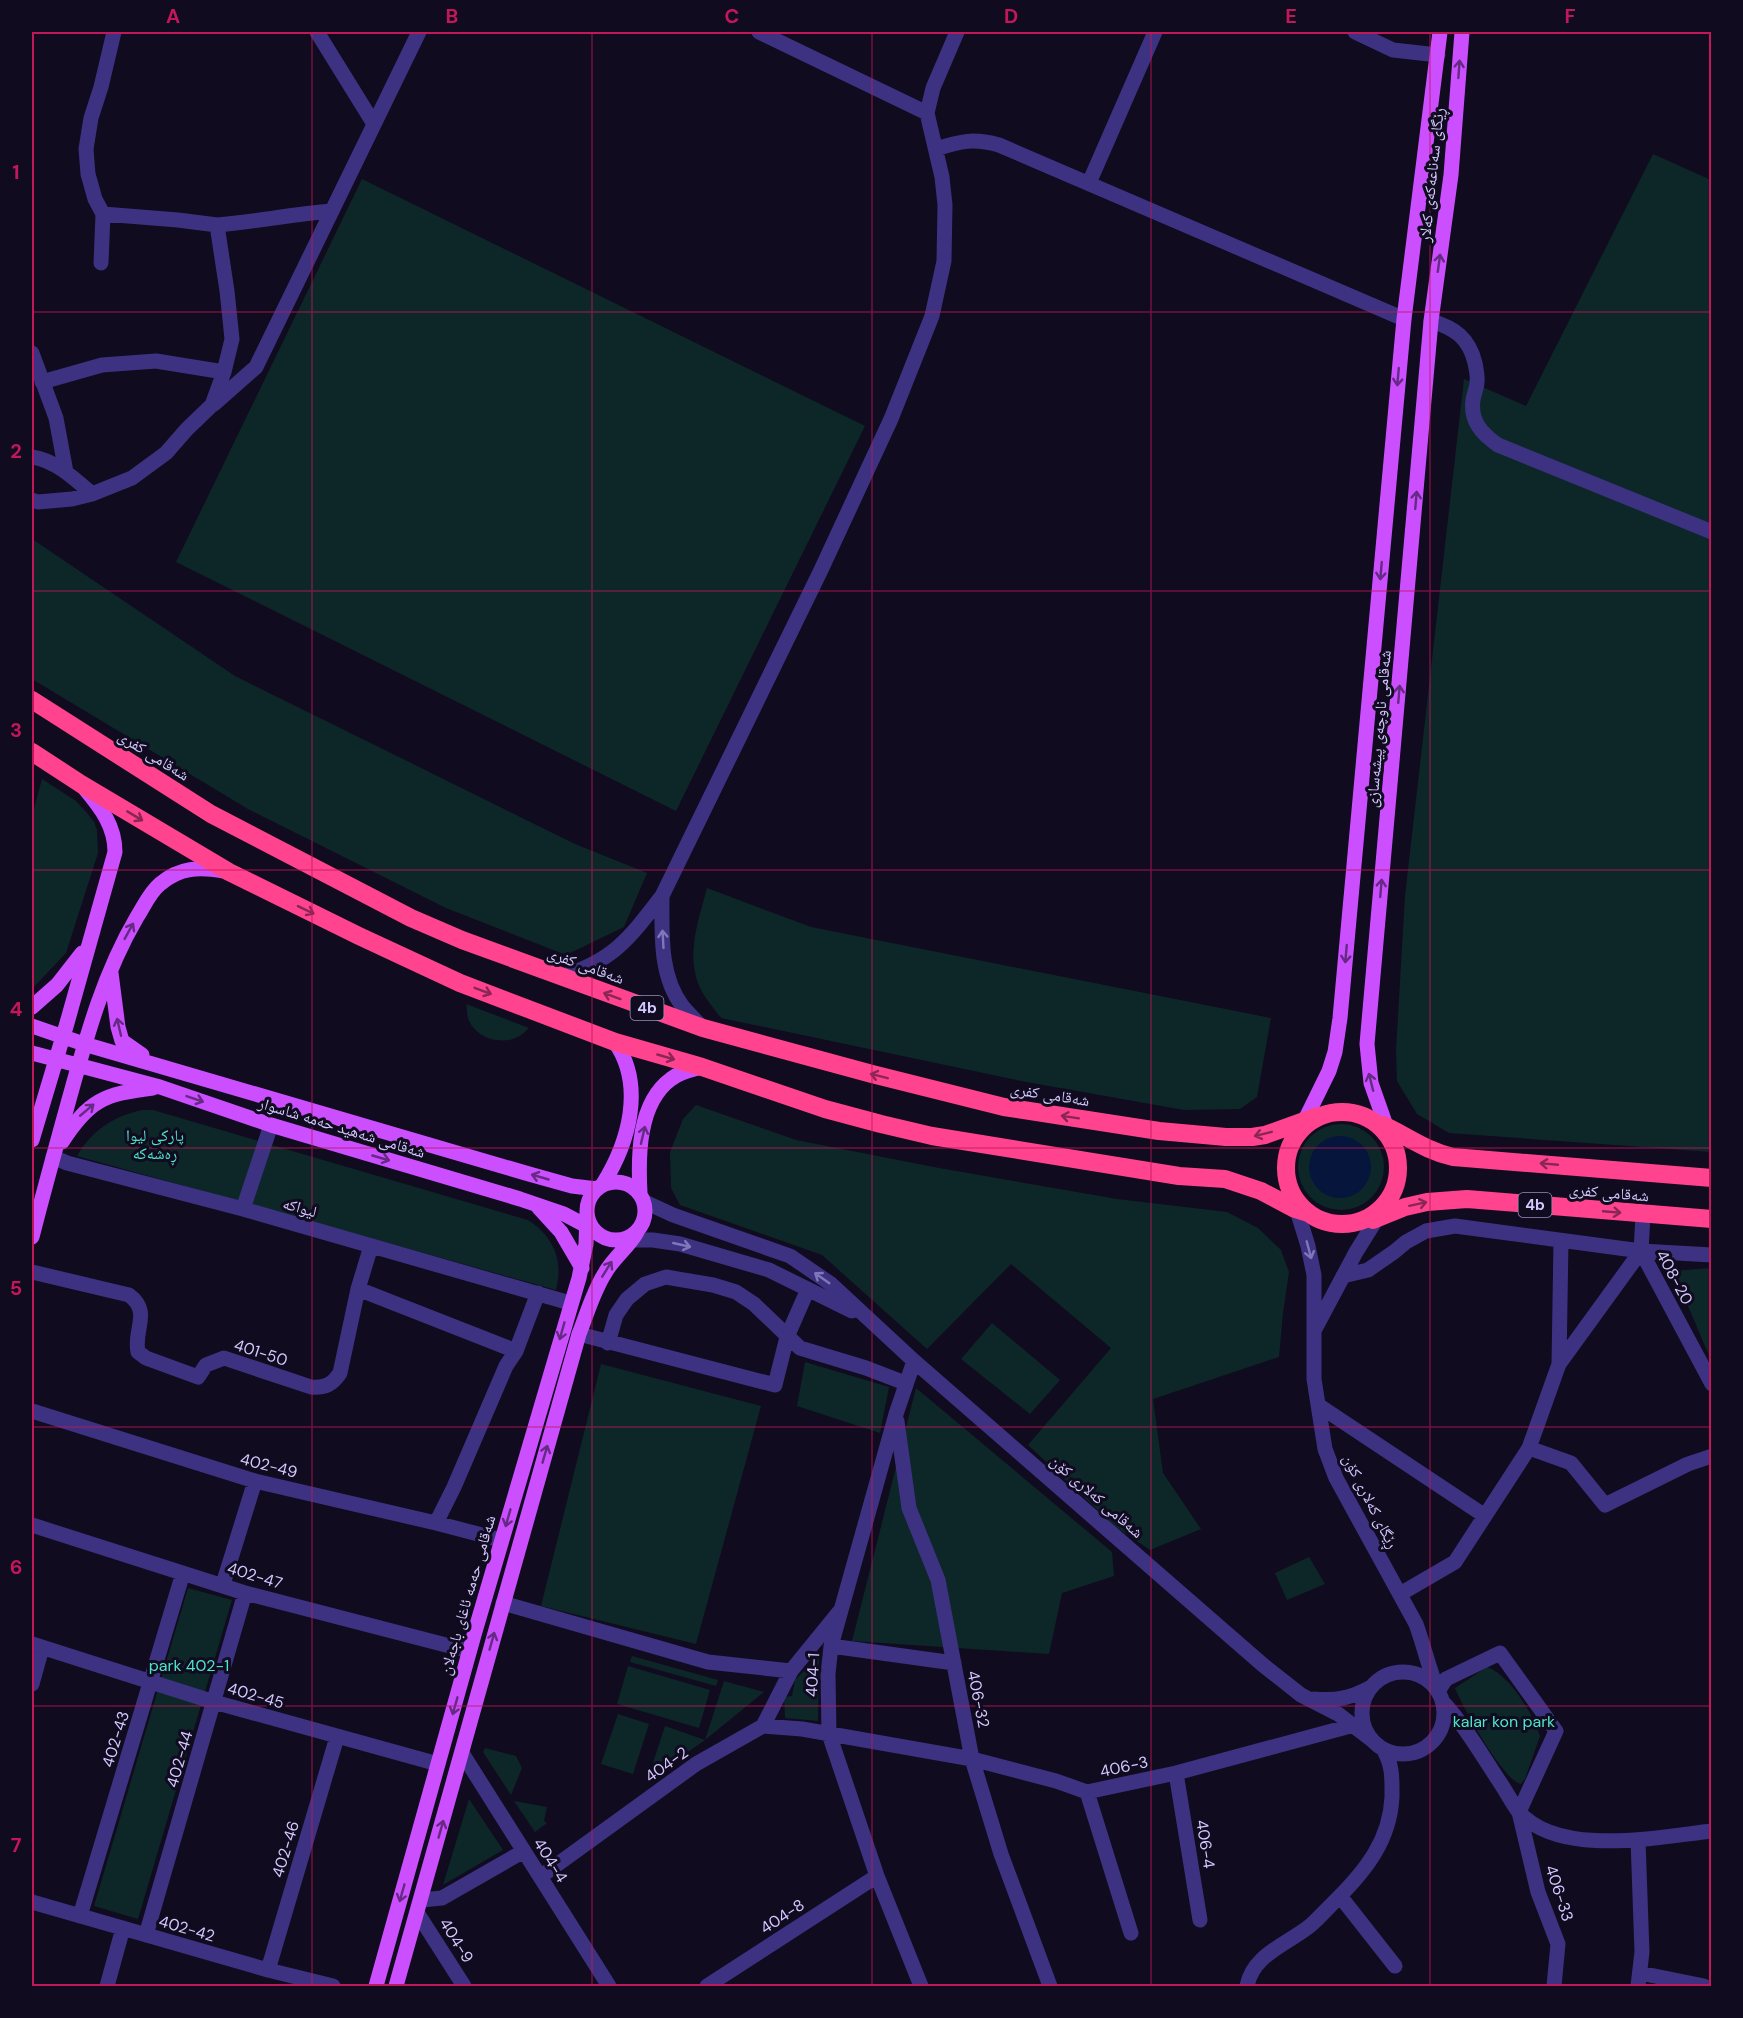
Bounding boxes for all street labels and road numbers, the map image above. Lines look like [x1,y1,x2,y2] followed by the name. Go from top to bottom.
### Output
[1414,107,1451,245] street label: ڕێگای سەناعەکەی کەلار
[1361,649,1396,809] street label: شەقامی ناوچەی پیشەسازی
[114,725,193,786] street label: شەقامی کفری
[545,942,627,989] street label: شەقامی کفری
[630,996,664,1020] road number: 4b
[1009,1078,1091,1111] street label: شەقامی کفری
[255,1092,428,1163] street label: شەقامی شەهید حەمە شاسوار
[1568,1179,1650,1206] street label: شەقامی کفری
[280,1193,319,1222] street label: لیواکە
[1518,1193,1552,1217] road number: 4b
[1651,1246,1698,1308] street label: 408-20
[231,1334,290,1371] street label: 401-50
[238,1448,300,1483] street label: 402-49
[1046,1450,1148,1543] street label: شەقامی کەلاری کۆن
[1336,1450,1403,1553] street label: ڕێگای کەلاری کۆن
[435,1513,500,1678] street label: شەقامی حەمە ئاغای باجەلان
[225,1557,285,1594] street label: 402-47
[801,1652,824,1698] street label: 404-1
[963,1669,994,1730] street label: 406-32
[225,1677,287,1714] street label: 402-45
[97,1709,134,1770] street label: 402-43
[161,1728,198,1790] street label: 402-44
[641,1742,692,1787] street label: 404-2
[1098,1751,1150,1782] street label: 406-3
[267,1818,304,1880] street label: 402-46
[1191,1818,1220,1870] street label: 406-4
[529,1834,573,1887] street label: 404-4
[1541,1862,1579,1924] street label: 406-33
[756,1894,808,1939] street label: 404-8
[156,1910,217,1946] street label: 402-42
[435,1914,478,1967] street label: 404-9

